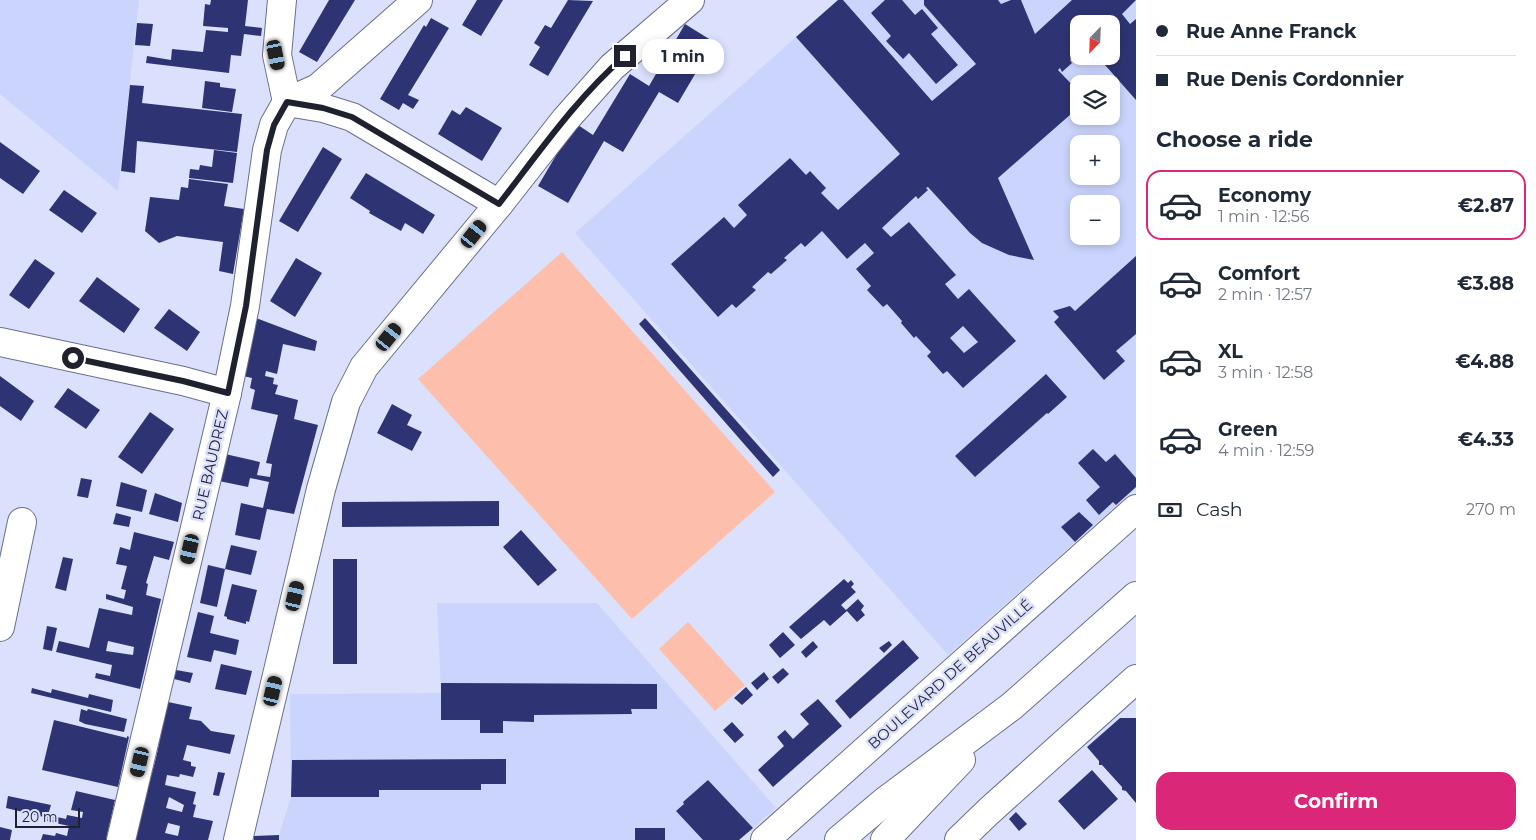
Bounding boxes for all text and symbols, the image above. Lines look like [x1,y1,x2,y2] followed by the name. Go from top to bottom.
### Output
[1070,15,1120,65] north arrow
[1070,15,1120,245] map controls
[1186,20,1357,43] text: Rue Anne Franck
[642,38,725,74] callout: 1 min
[265,39,286,71] car
[614,45,636,67] route end
[661,47,705,66] text: 1 min
[1186,68,1404,91] text: Rue Denis Cordonnier
[1070,75,1120,125] button: layers
[1156,126,1313,153] text: Choose a ride
[1070,135,1120,185] button: +
[1158,183,1203,228] icon: car
[1218,184,1311,207] text: Economy
[1458,194,1514,217] text: €2.87
[1070,195,1120,245] button: −
[1218,207,1310,226] text: 1 min · 12:56
[458,218,489,250] car
[1158,261,1203,306] icon: car
[1218,262,1300,285] text: Comfort
[1457,272,1514,295] text: €3.88
[1218,285,1312,304] text: 2 min · 12:57
[373,321,404,353] car
[1158,339,1203,384] icon: car
[1218,340,1243,363] text: XL
[62,347,84,369] route start
[1455,350,1514,373] text: €4.88
[1218,363,1313,382] text: 3 min · 12:58
[188,407,232,522] street label: RUE BAUDREZ
[1158,417,1203,462] icon: car
[1218,418,1278,441] text: Green
[1458,428,1514,451] text: €4.33
[1218,441,1314,460] text: 4 min · 12:59
[1156,496,1184,524] icon: cash
[1196,498,1243,521] text: Cash
[1466,500,1516,519] text: 270 m
[179,533,200,565] car
[284,580,305,612] car
[864,595,1036,753] street label: BOULEVARD DE BEAUVILLÉ
[262,675,283,707] car
[129,746,150,778] car
[1156,772,1516,830] button: Confirm
[15,805,80,828] scale bar
[22,808,58,826] text: 20 m

